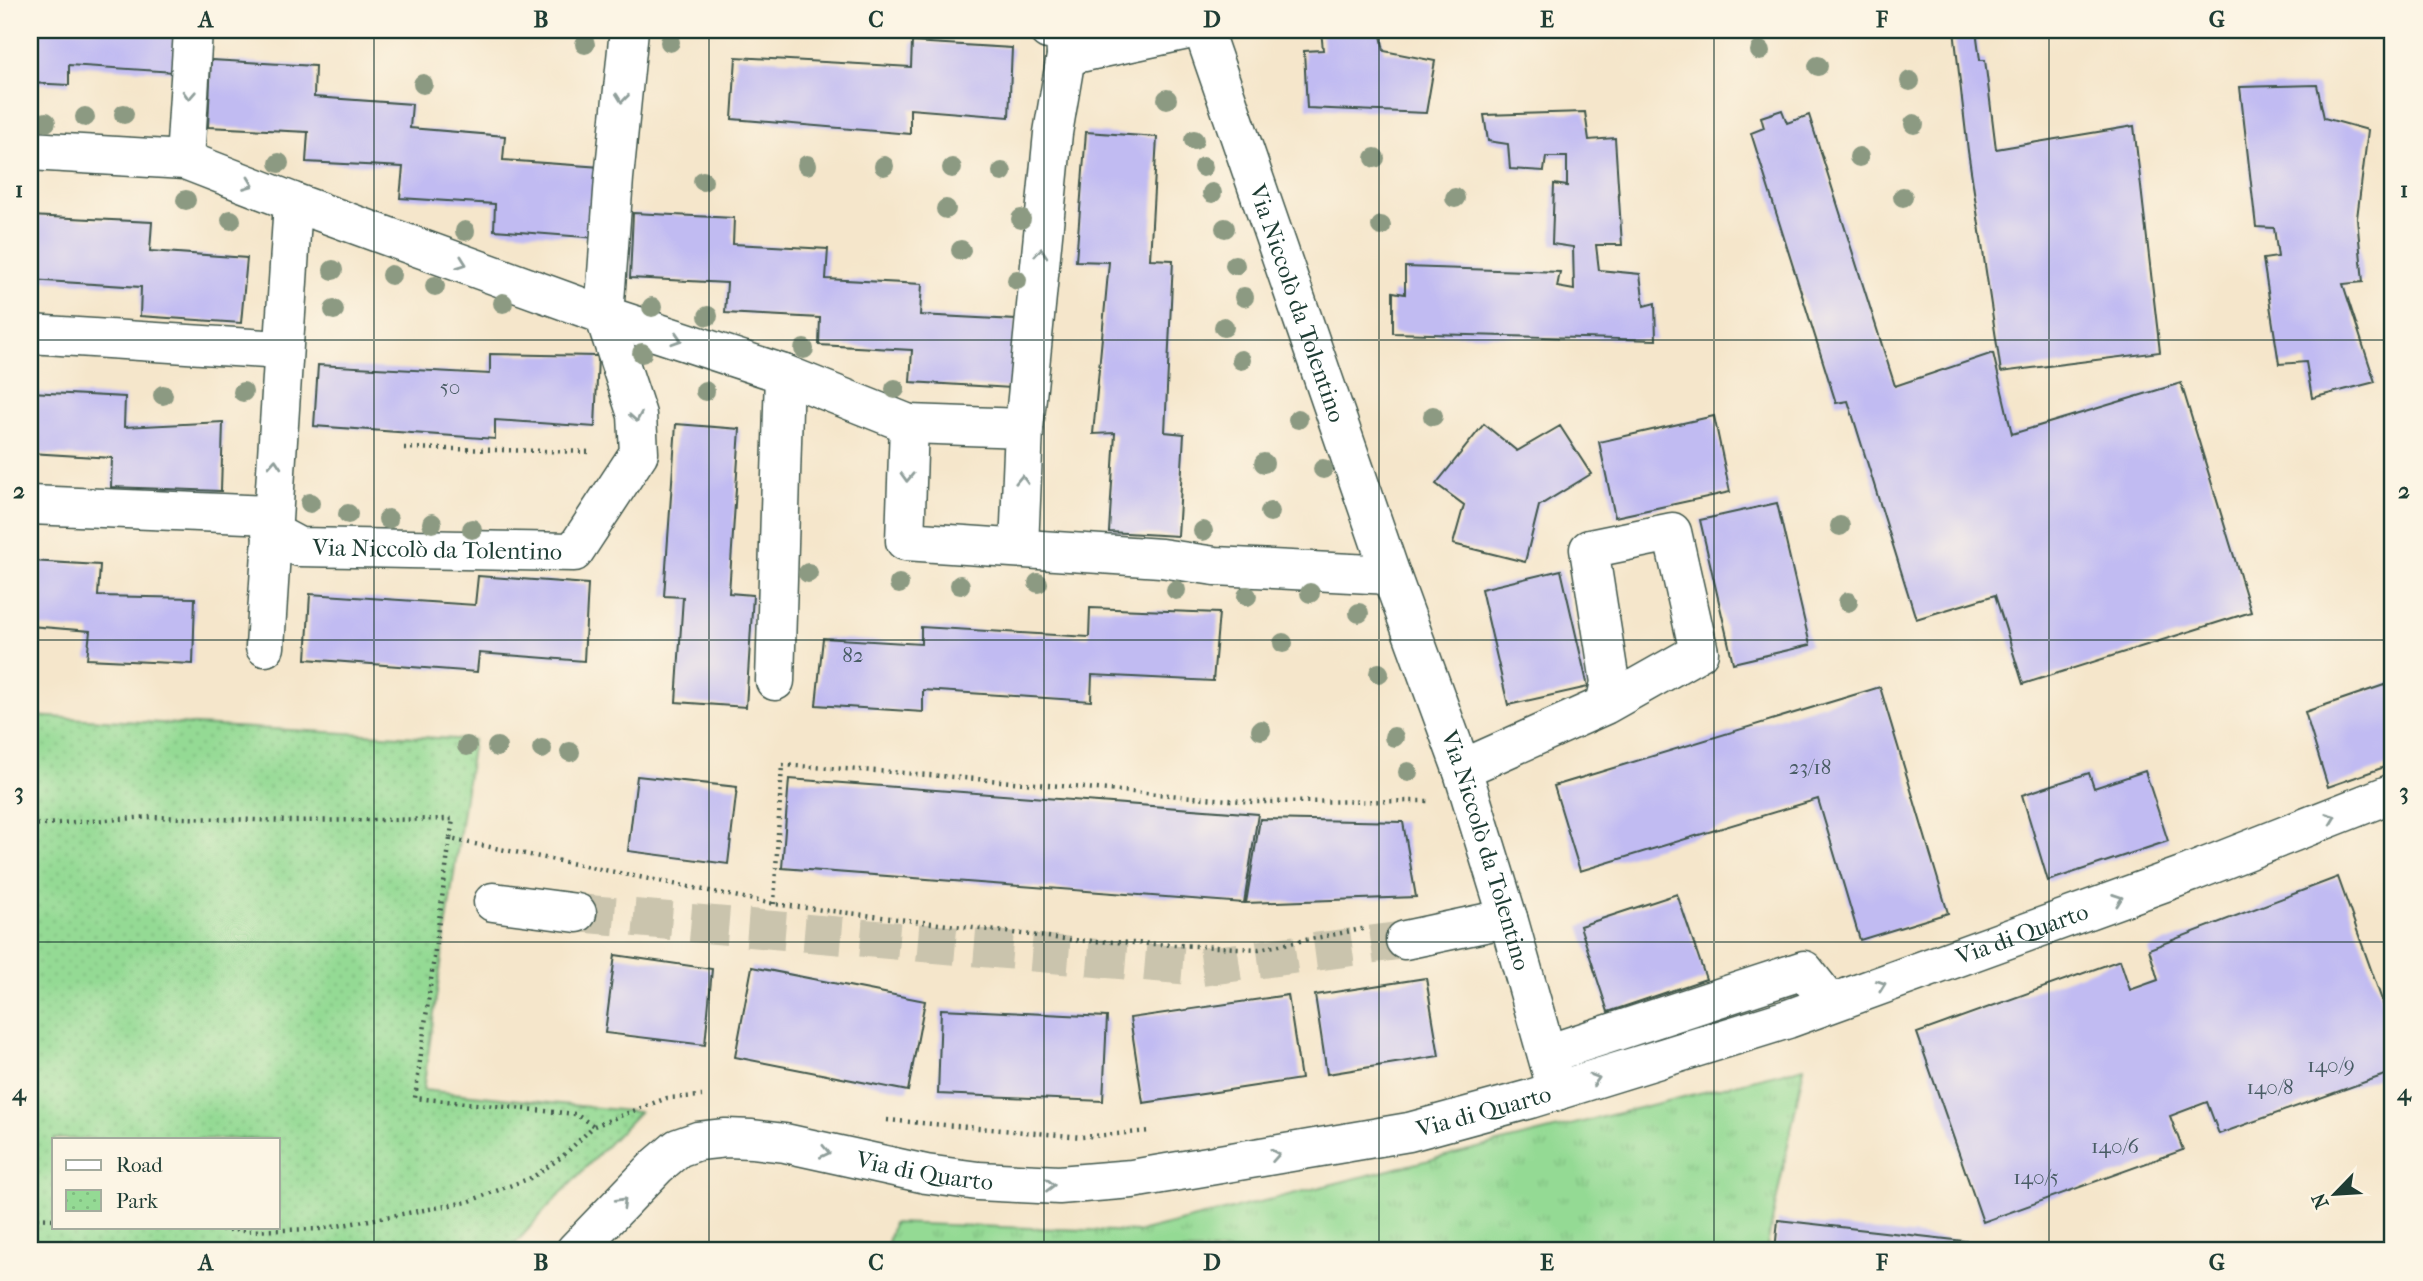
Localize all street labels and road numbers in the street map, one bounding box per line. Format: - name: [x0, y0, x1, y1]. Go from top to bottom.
- street label: Via Niccolò da Tolentino: [1243, 180, 1351, 426]
- street label: Via Niccolò da Tolentino: [311, 533, 562, 566]
- street label: Via Niccolò da Tolentino: [1435, 726, 1536, 974]
- street label: Via di Quarto: [1951, 897, 2092, 971]
- street label: Via di Quarto: [1412, 1079, 1555, 1144]
- street label: Via di Quarto: [853, 1145, 994, 1196]

